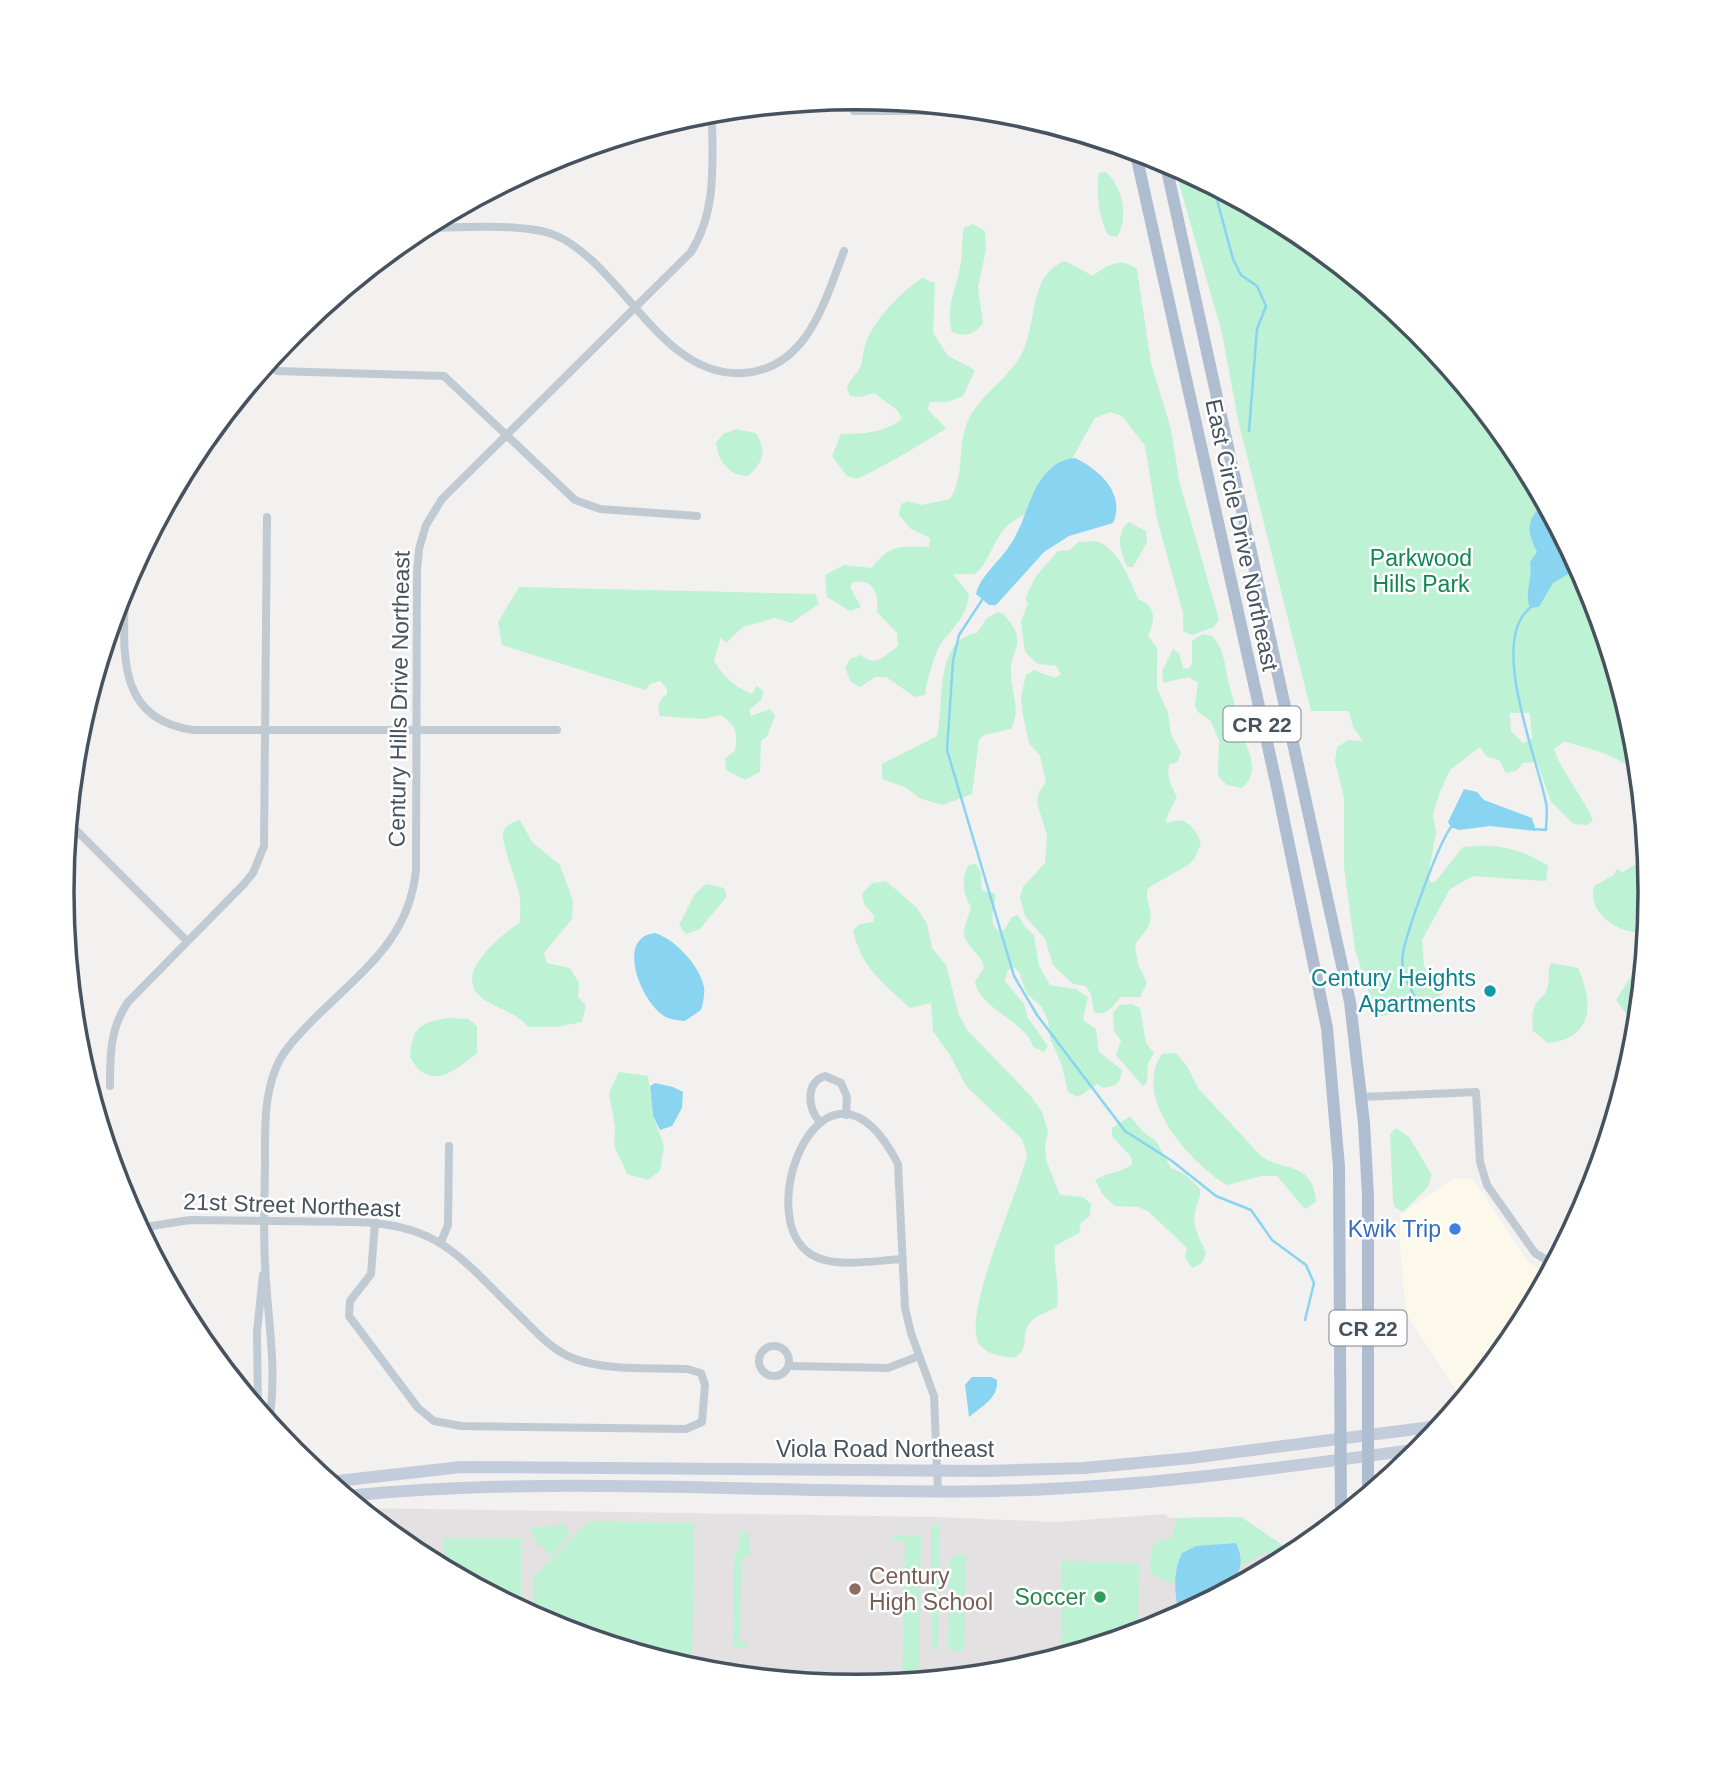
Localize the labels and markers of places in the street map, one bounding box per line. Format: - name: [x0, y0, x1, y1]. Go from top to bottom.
- place label: Century Heights Apartments: [1311, 965, 1476, 1017]
- marker: Century Heights Apartments: [1482, 983, 1498, 999]
- place label: Kwik Trip: [1348, 1216, 1441, 1242]
- marker: Kwik Trip: [1447, 1221, 1463, 1237]
- place label: Century High School: [869, 1563, 993, 1615]
- marker: Century High School: [847, 1581, 863, 1597]
- place label: Soccer: [1014, 1584, 1086, 1610]
- marker: Soccer: [1092, 1589, 1108, 1605]

